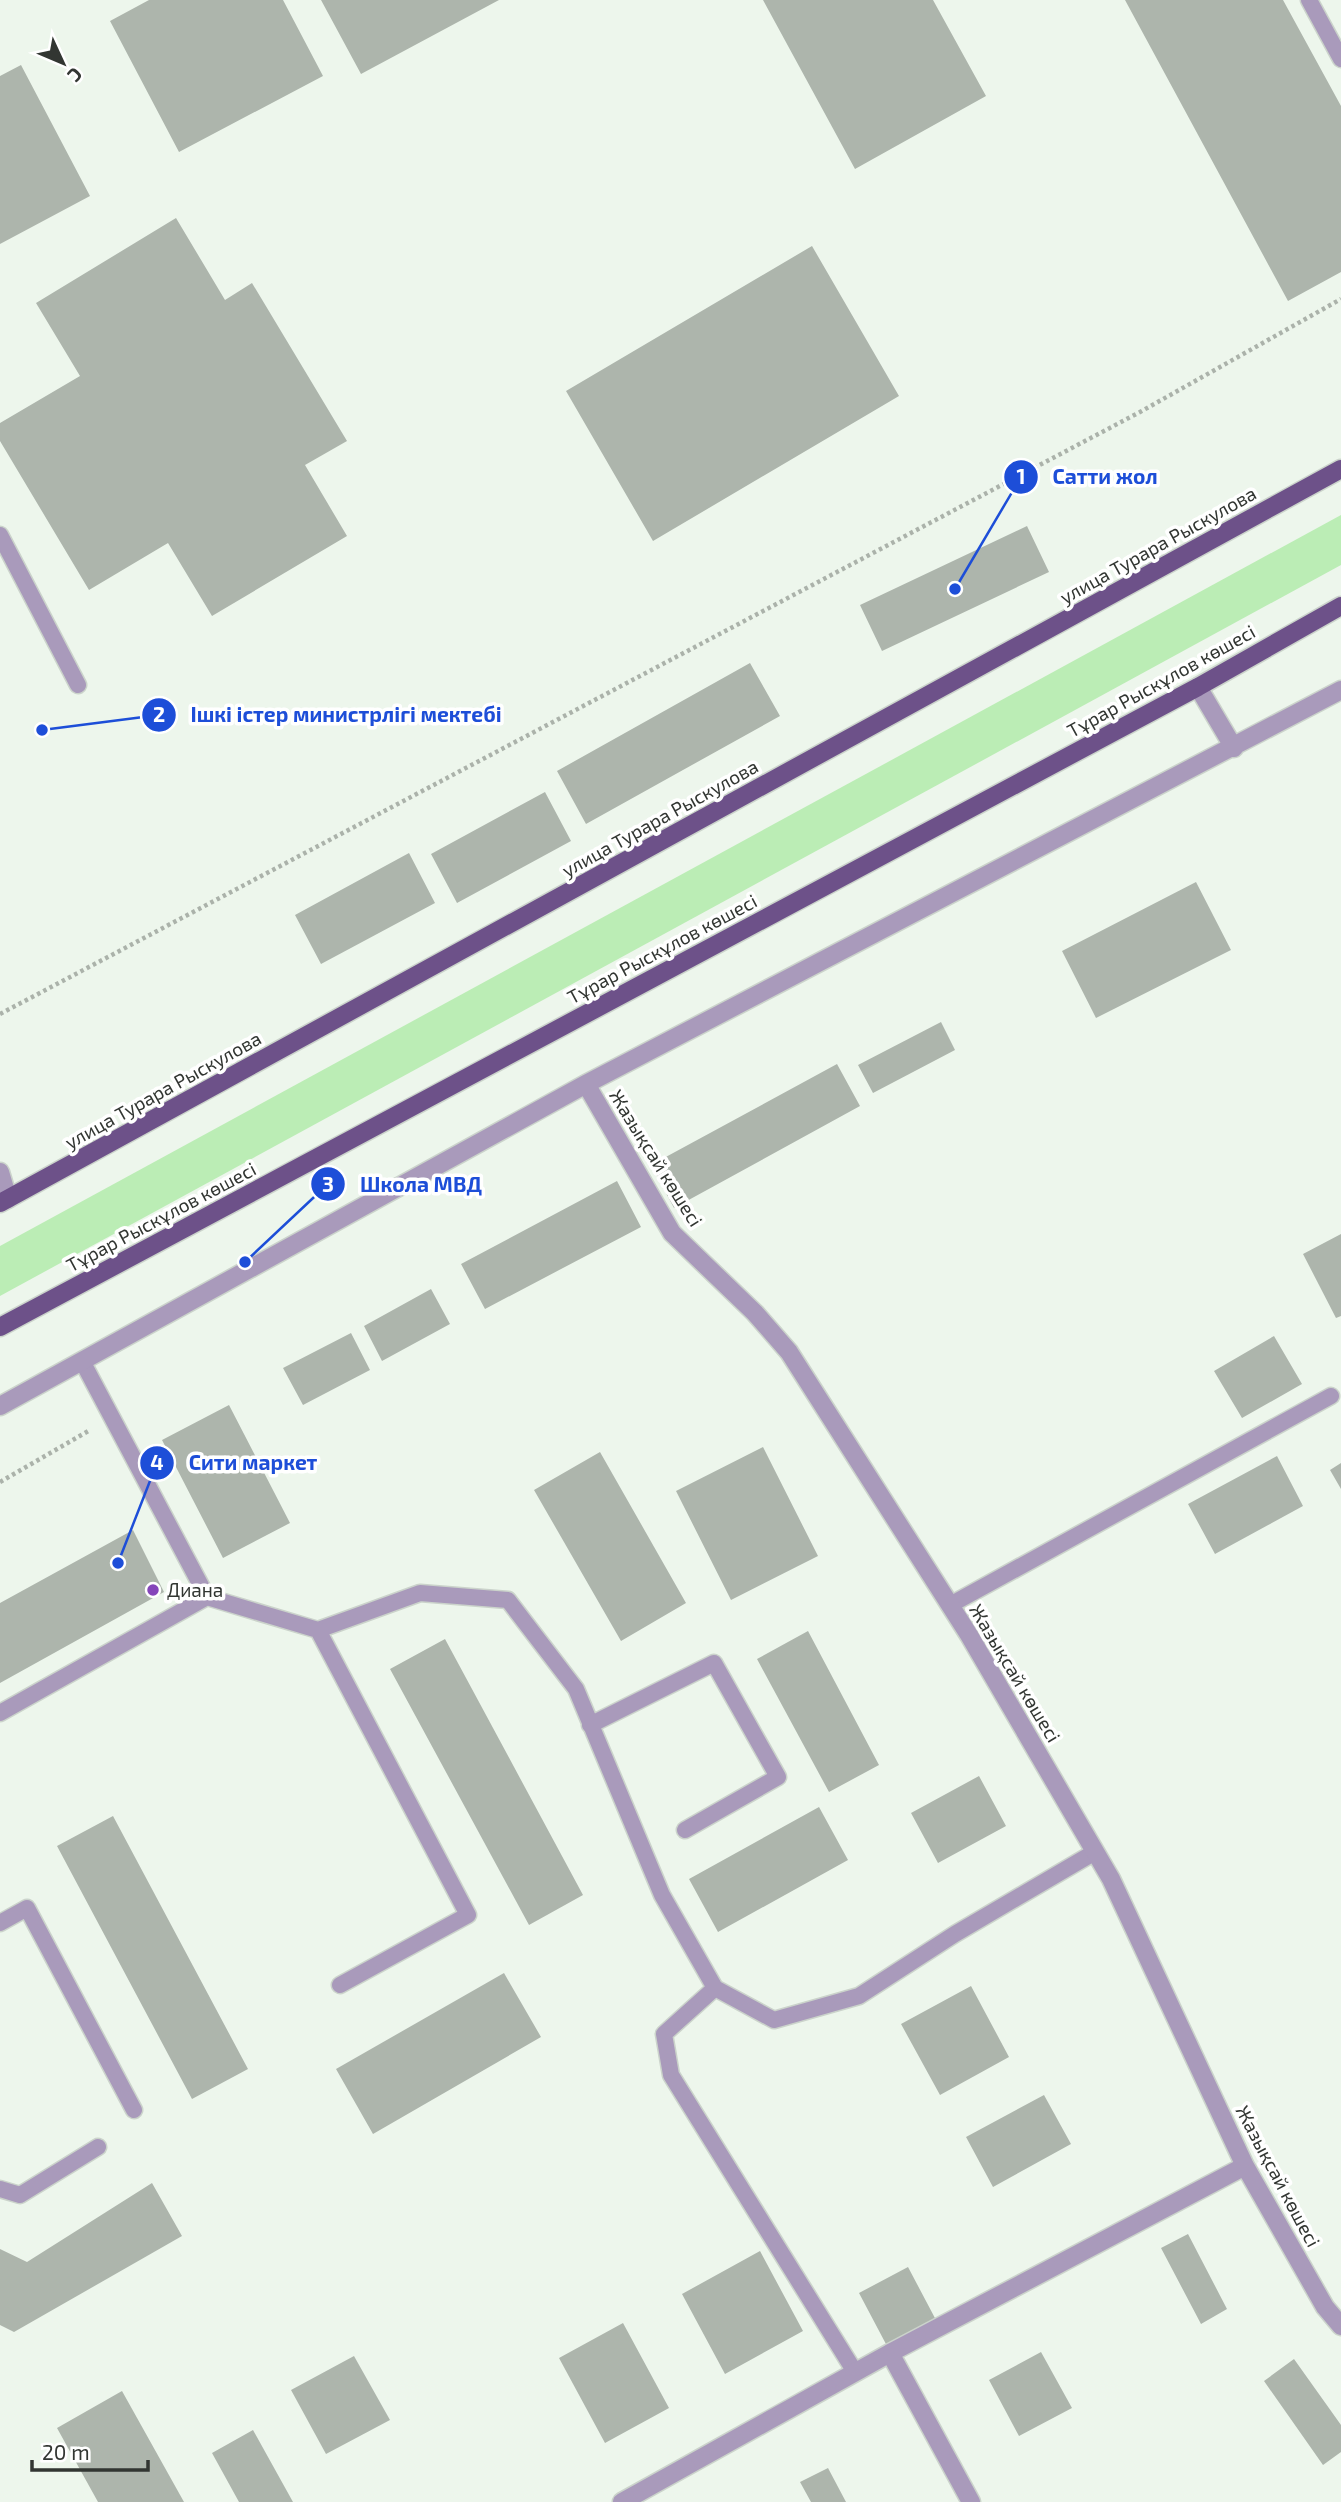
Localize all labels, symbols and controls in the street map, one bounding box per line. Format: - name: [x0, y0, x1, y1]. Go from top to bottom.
- north arrow: [28, 28, 98, 98]
- text: С: [63, 63, 88, 87]
- callout: Сатти жол: [1003, 456, 1171, 498]
- text: 1: [1016, 463, 1026, 488]
- text: Сатти жол: [1052, 463, 1158, 488]
- street label: улица Турара Рыскулова: [1056, 481, 1260, 609]
- street label: Тұрар Рыскұлов көшесі: [1063, 619, 1259, 742]
- callout: Ішкі істер министрлігі мектебі: [142, 694, 516, 736]
- text: 2: [153, 701, 165, 726]
- text: Ішкі істер министрлігі мектебі: [190, 701, 502, 726]
- street label: улица Турара Рыскулова: [558, 754, 762, 882]
- street label: Тұрар Рыскұлов көшесі: [563, 889, 760, 1008]
- street label: улица Турара Рыскулова: [61, 1026, 265, 1154]
- street label: Жазықсай көшесі: [605, 1085, 708, 1231]
- street label: Тұрар Рыскұлов көшесі: [62, 1157, 259, 1276]
- callout: Школа МВД: [311, 1163, 496, 1205]
- text: 3: [322, 1171, 334, 1196]
- text: Школа МВД: [360, 1171, 482, 1196]
- callout: Сити маркет: [140, 1442, 332, 1484]
- text: 4: [150, 1449, 164, 1474]
- text: Сити маркет: [189, 1449, 318, 1474]
- place label: Диана: [167, 1578, 223, 1601]
- marker: Диана: [145, 1582, 161, 1598]
- street label: Жазықсай көшесі: [965, 1599, 1066, 1746]
- street label: Жазықсай көшесі: [1231, 2101, 1326, 2251]
- scale bar: [32, 2428, 147, 2472]
- text: 20 m: [42, 2439, 90, 2464]

